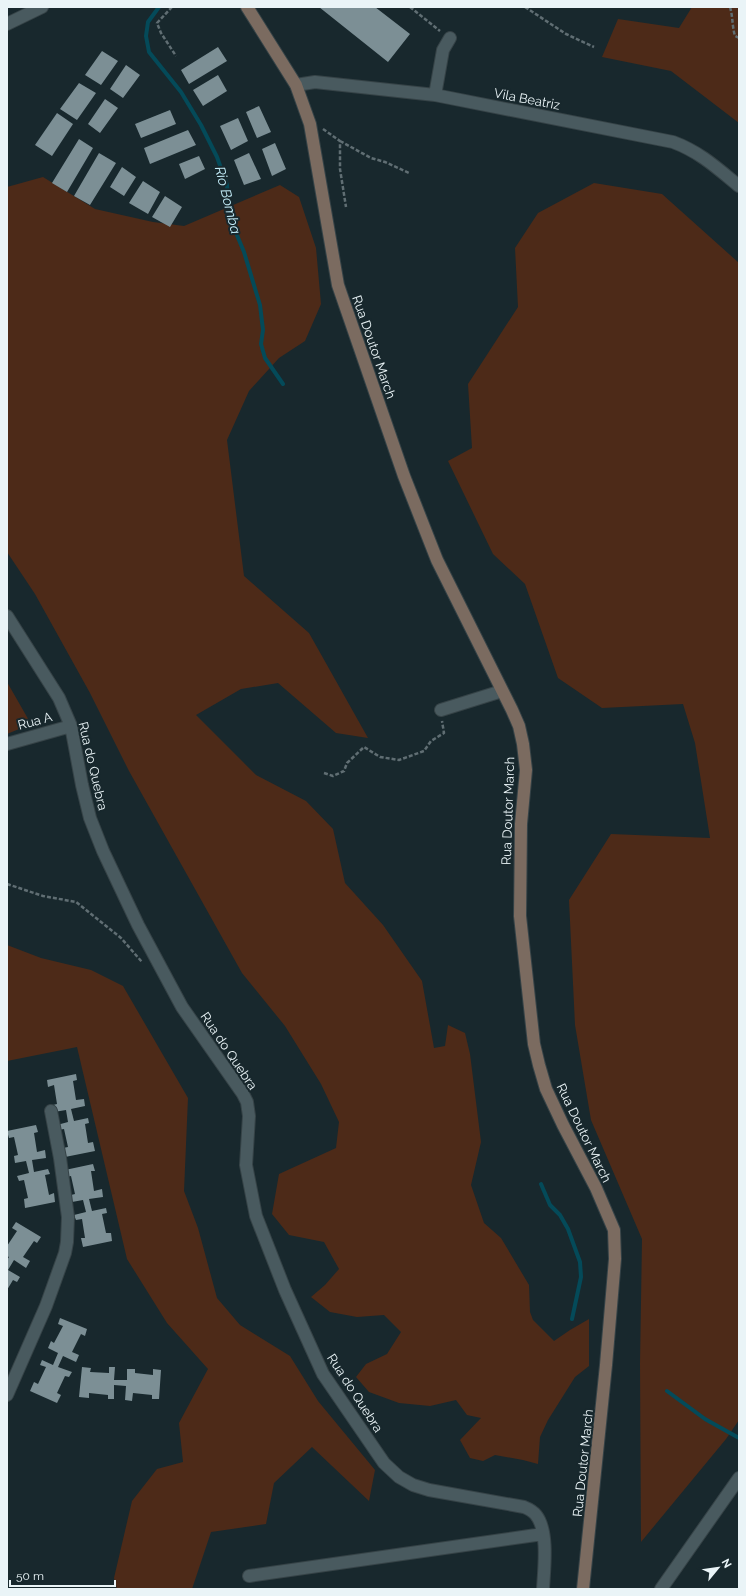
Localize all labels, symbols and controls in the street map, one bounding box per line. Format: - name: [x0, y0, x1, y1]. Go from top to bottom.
- street label: Vila Beatriz: [493, 85, 561, 113]
- water label: Rio Bomba: [212, 165, 244, 235]
- street label: Rua Doutor March: [349, 293, 399, 401]
- street label: Rua A: [16, 709, 54, 733]
- street label: Rua do Quebra: [76, 720, 110, 812]
- street label: Rua Doutor March: [499, 757, 517, 865]
- street label: Rua do Quebra: [198, 1009, 260, 1093]
- street label: Rua Doutor March: [554, 1081, 614, 1185]
- street label: Rua do Quebra: [324, 1351, 386, 1435]
- street label: Rua Doutor March: [570, 1408, 596, 1518]
- north arrow: [698, 1548, 738, 1588]
- text: N: [719, 1557, 734, 1570]
- scale bar: [10, 1562, 115, 1588]
- text: 50 m: [16, 1569, 44, 1583]

